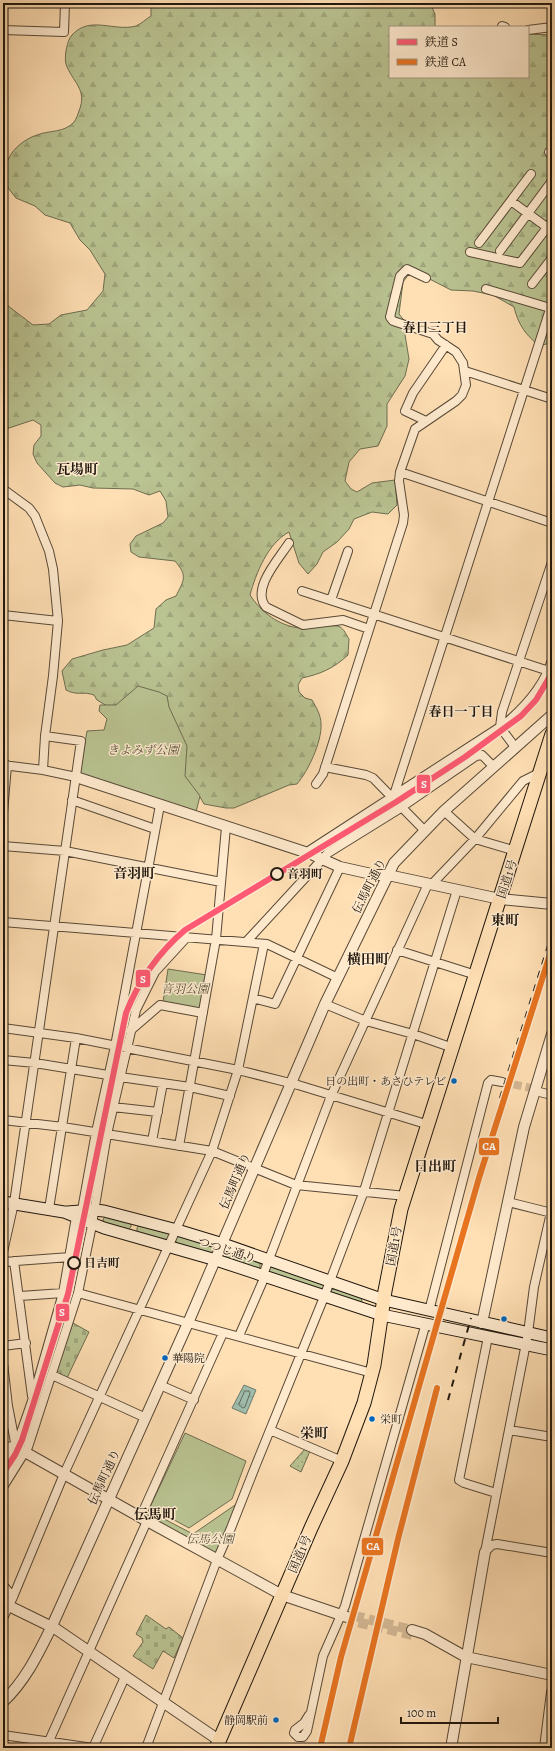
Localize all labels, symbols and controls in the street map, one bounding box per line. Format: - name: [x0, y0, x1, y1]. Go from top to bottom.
- legend: [389, 26, 529, 78]
- text: 鉄道 S: [424, 34, 458, 50]
- text: 鉄道 CA: [424, 54, 467, 70]
- district label: 春日三丁目: [402, 319, 468, 336]
- district label: 瓦場町: [56, 460, 99, 479]
- district label: 春日一丁目: [428, 703, 494, 720]
- park label: きよみず公園: [107, 742, 181, 758]
- line badge: S: [416, 774, 431, 794]
- text: S: [421, 777, 427, 792]
- street label: 伝馬町通り: [348, 856, 390, 916]
- street label: 国道1号: [493, 857, 521, 901]
- district label: 音羽町: [113, 864, 156, 883]
- place label: 音羽町: [287, 866, 323, 882]
- marker: 音羽町: [270, 867, 284, 881]
- district label: 東町: [491, 911, 520, 930]
- district label: 横田町: [347, 950, 390, 969]
- line badge: S: [135, 969, 151, 988]
- text: S: [140, 972, 146, 987]
- park label: 音羽公園: [161, 981, 211, 997]
- place label: 日の出町・あさひテレビ: [325, 1074, 446, 1089]
- marker: 日の出町・あさひテレビ: [449, 1076, 459, 1086]
- line badge: CA: [478, 1137, 500, 1156]
- text: CA: [482, 1139, 496, 1154]
- street label: 伝馬町通り: [216, 1150, 254, 1212]
- district label: 日出町: [414, 1157, 457, 1176]
- street label: 国道1号: [383, 1225, 405, 1267]
- street label: つつじ通り: [196, 1233, 258, 1267]
- place label: 日吉町: [84, 1255, 120, 1271]
- marker: 日吉町: [67, 1256, 81, 1270]
- line badge: S: [55, 1303, 70, 1322]
- text: S: [59, 1305, 65, 1320]
- unlabelled marker: [499, 1314, 509, 1324]
- place label: 華陽院: [172, 1351, 205, 1366]
- marker: 華陽院: [160, 1353, 170, 1363]
- place label: 栄町: [380, 1412, 402, 1427]
- marker: 栄町: [367, 1414, 377, 1424]
- district label: 栄町: [300, 1424, 329, 1443]
- street label: 伝馬町通り: [84, 1446, 124, 1508]
- district label: 伝馬町: [134, 1505, 177, 1524]
- park label: 伝馬公園: [186, 1531, 236, 1547]
- street label: 国道1号: [285, 1532, 315, 1576]
- line badge: CA: [361, 1537, 384, 1556]
- text: CA: [366, 1539, 380, 1554]
- scale bar: [401, 1699, 498, 1725]
- text: 100 m: [407, 1705, 436, 1721]
- place label: 静岡駅前: [224, 1713, 268, 1728]
- marker: 静岡駅前: [271, 1715, 281, 1725]

